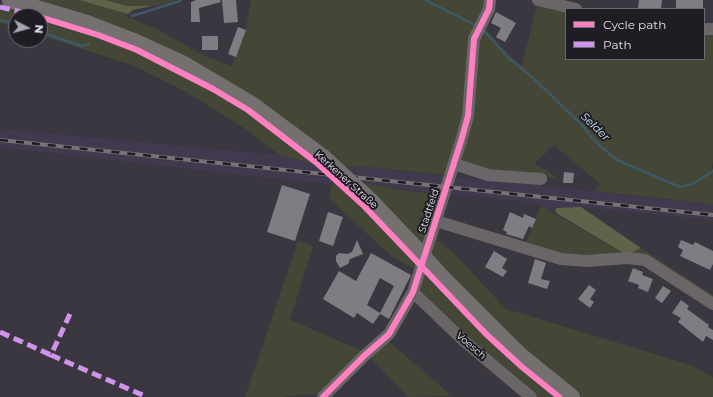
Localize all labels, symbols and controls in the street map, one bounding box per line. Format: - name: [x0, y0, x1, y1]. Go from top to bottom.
- north arrow: [8, 8, 48, 48]
- legend: [565, 8, 705, 60]
- text: Cycle path: [603, 17, 666, 32]
- text: N: [32, 24, 46, 34]
- text: Path: [603, 37, 632, 52]
- water label: Selder: [578, 110, 612, 144]
- street label: Kerkener Straße: [312, 149, 380, 211]
- street label: Stadtfeld: [416, 188, 442, 234]
- street label: Voesch: [454, 330, 488, 362]

